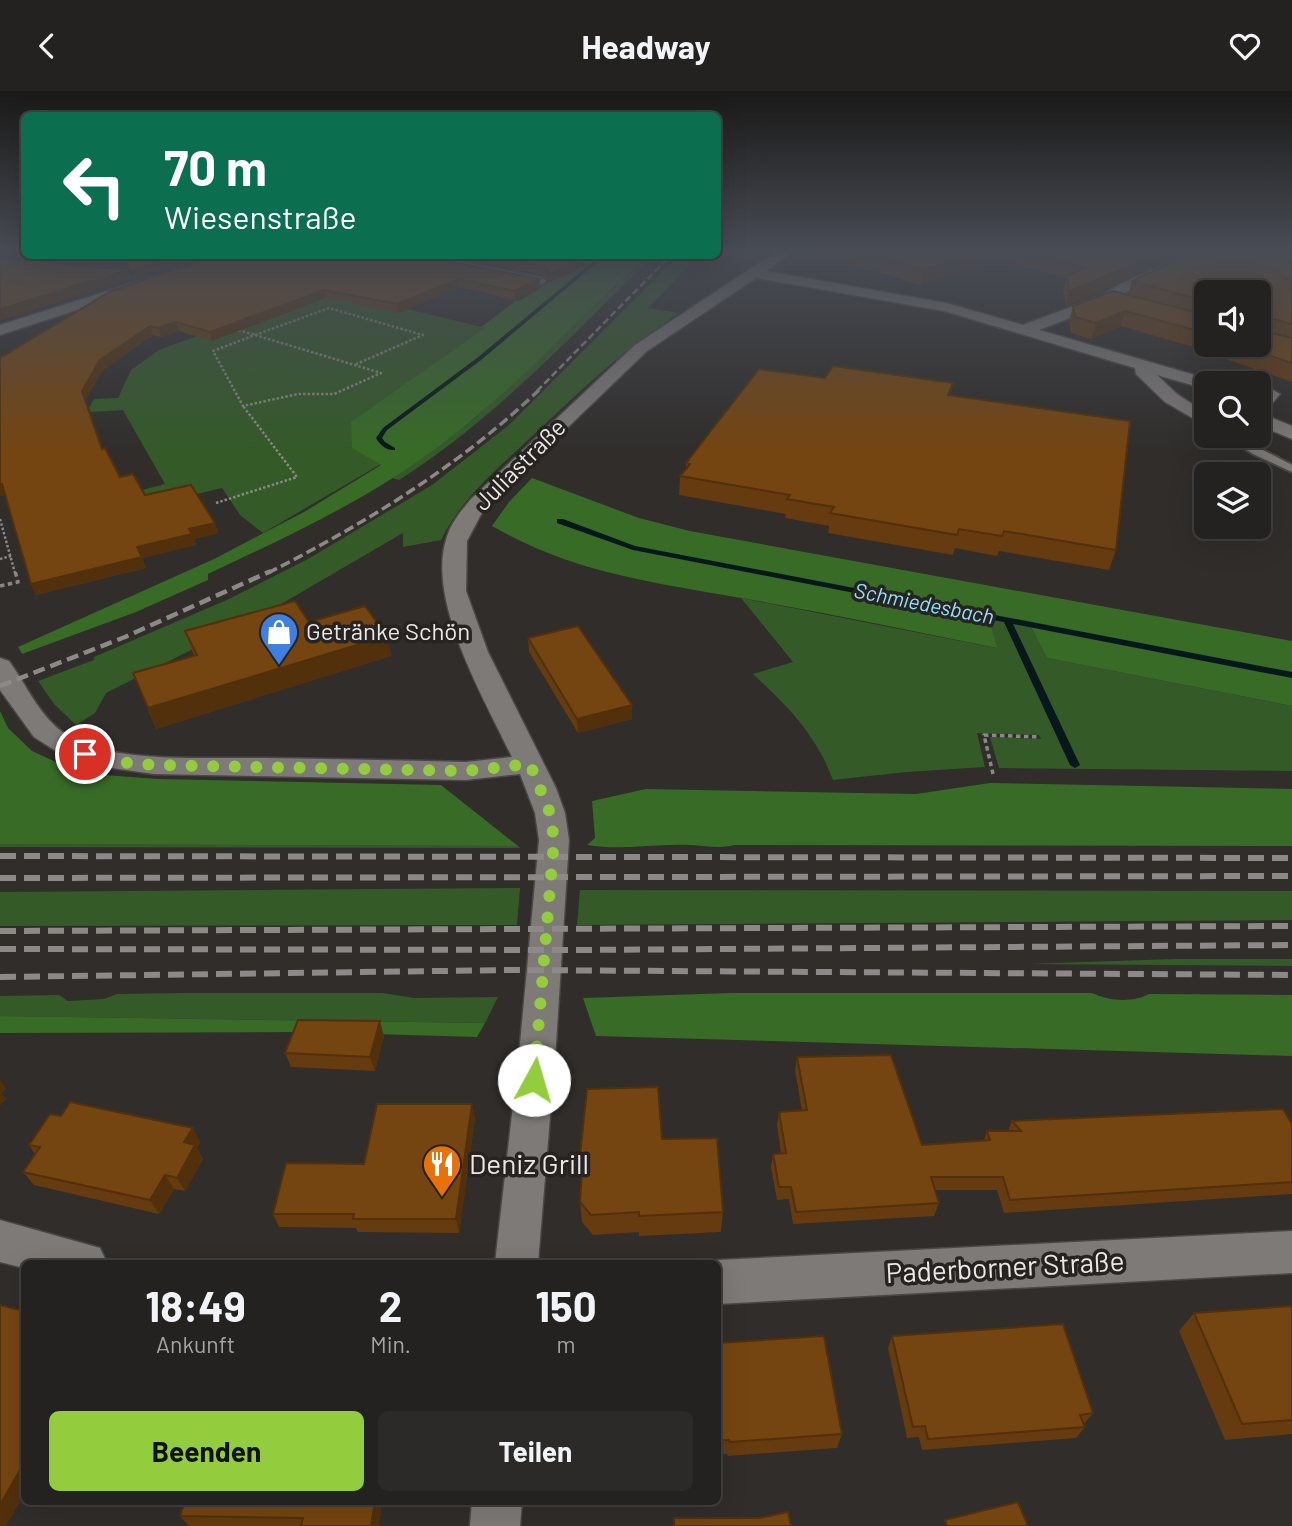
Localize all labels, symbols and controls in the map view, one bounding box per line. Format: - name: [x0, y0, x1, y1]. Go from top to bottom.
- icon: back: [28, 27, 66, 65]
- text: Headway: [581, 27, 711, 65]
- icon: heart: [1226, 27, 1264, 65]
- text: 70 m: [164, 137, 267, 196]
- icon: left: [49, 140, 140, 231]
- text: Wiesenstraße: [164, 197, 357, 235]
- map controls: [1194, 280, 1271, 539]
- button: sound: [1194, 280, 1271, 357]
- button: search: [1194, 371, 1271, 448]
- street label: Juliastraße: [467, 412, 571, 516]
- button: layers: [1194, 462, 1271, 539]
- water label: Schmiedesbach: [852, 577, 996, 628]
- shop icon: Getränke Schön: [258, 611, 300, 666]
- place label: Getränke Schön: [306, 616, 470, 645]
- pin: [55, 724, 115, 784]
- icon: arrive: [66, 735, 104, 773]
- position arrow: [497, 1043, 571, 1117]
- restaurant icon: Deniz Grill: [421, 1143, 463, 1198]
- place label: Deniz Grill: [469, 1146, 589, 1180]
- street label: Paderborner Straße: [885, 1243, 1125, 1289]
- text: 18:49: [145, 1280, 246, 1330]
- text: 2: [379, 1280, 402, 1330]
- text: 150: [535, 1280, 597, 1330]
- text: Ankunft: [156, 1330, 235, 1358]
- text: Min.: [370, 1330, 411, 1358]
- text: m: [556, 1330, 575, 1358]
- button: Beenden: [49, 1411, 364, 1491]
- button: Teilen: [378, 1411, 693, 1491]

